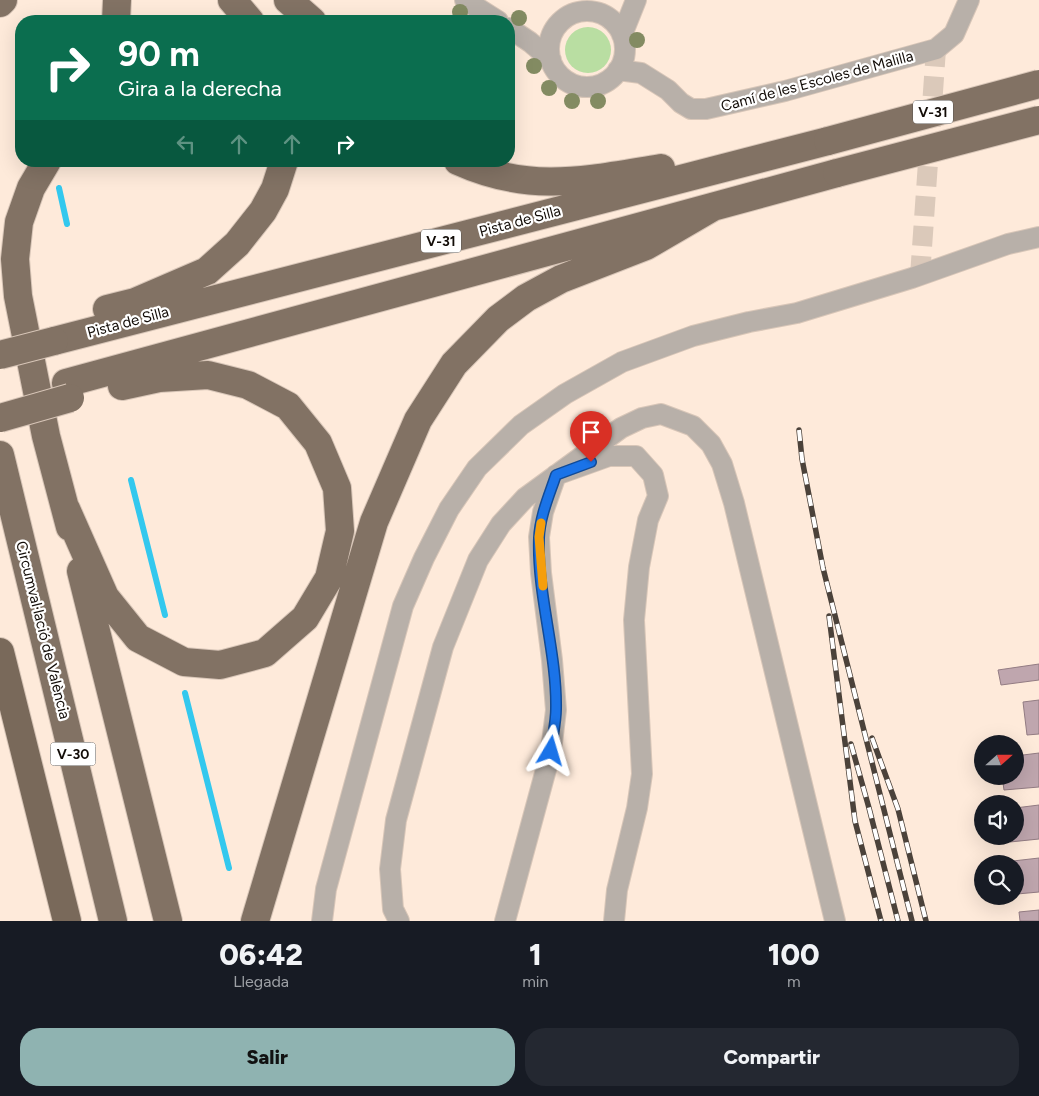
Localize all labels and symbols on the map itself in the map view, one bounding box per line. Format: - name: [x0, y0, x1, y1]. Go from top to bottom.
- street label: Camí de les Escoles de Malilla: [719, 47, 915, 115]
- road number: V-31: [913, 100, 953, 124]
- street label: Pista de Silla: [477, 201, 563, 241]
- road number: V-31: [421, 230, 461, 252]
- street label: Pista de Silla: [85, 302, 171, 342]
- pin: [570, 411, 612, 462]
- street label: Circumval·lació de València: [12, 539, 74, 721]
- position arrow: [524, 724, 576, 776]
- north arrow: [974, 735, 1024, 785]
- road number: V-30: [50, 742, 96, 766]

